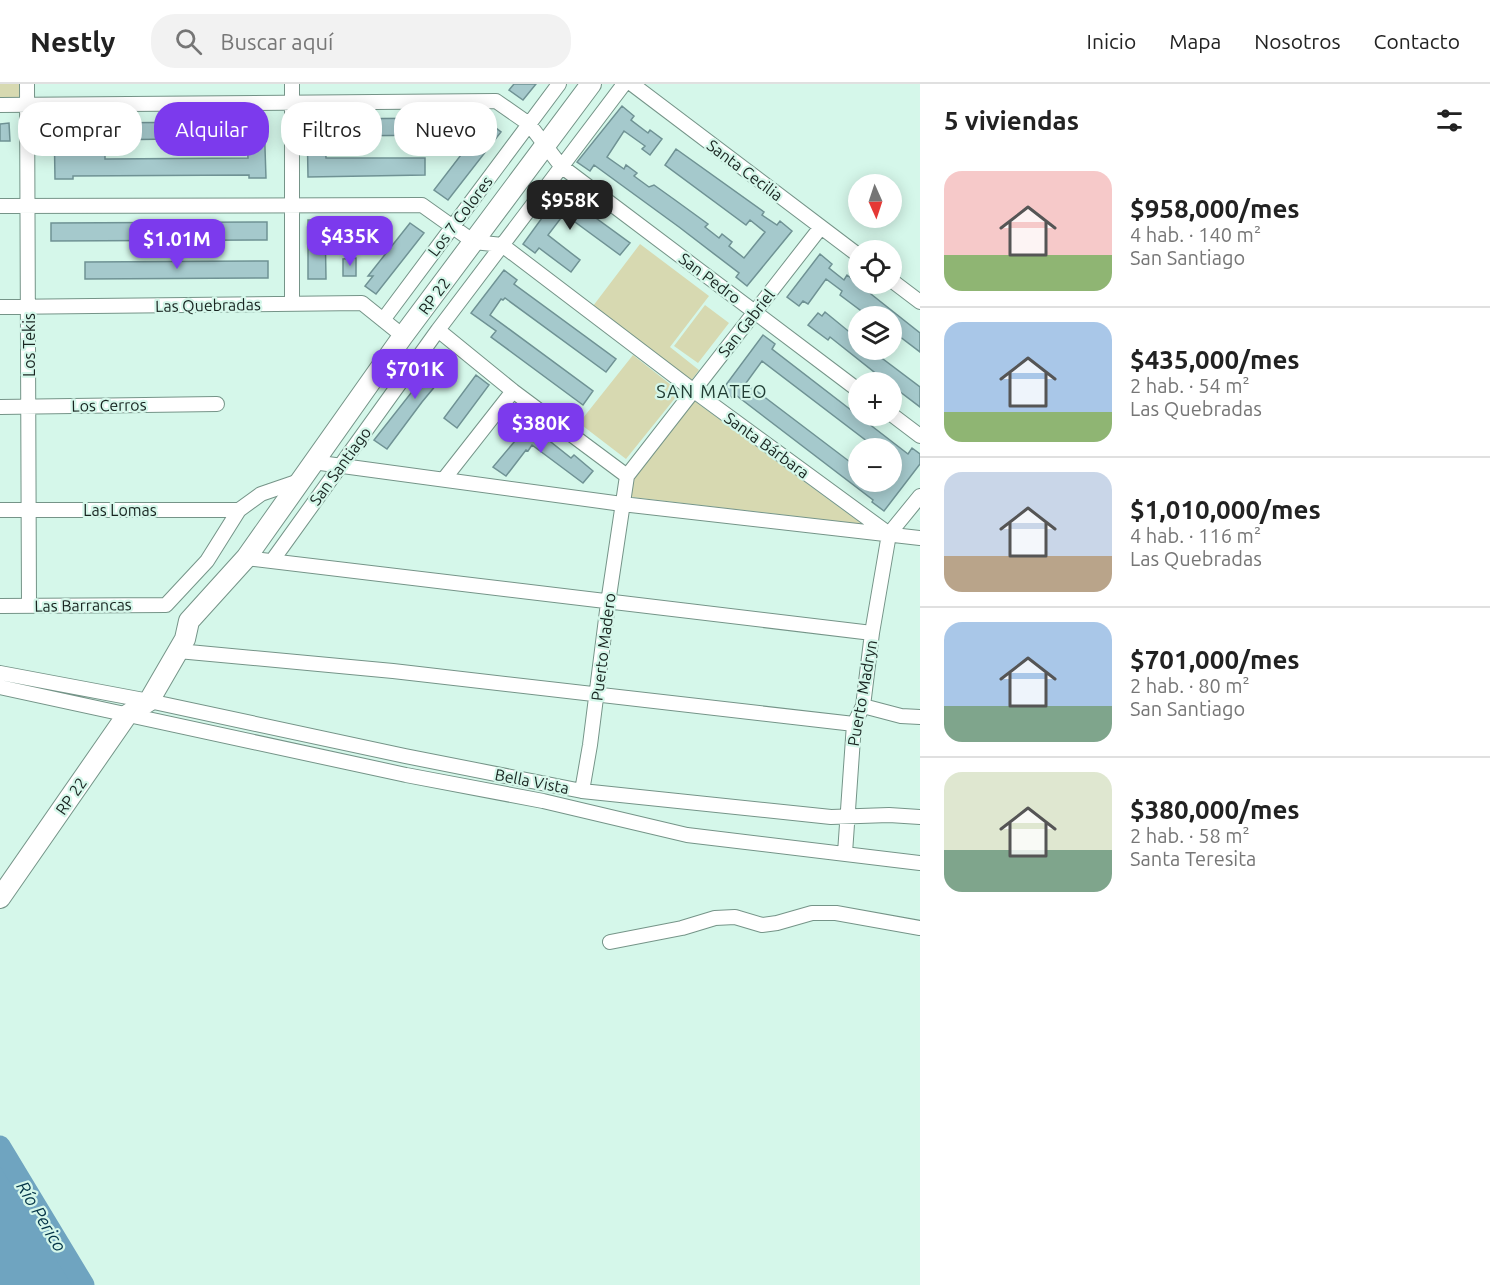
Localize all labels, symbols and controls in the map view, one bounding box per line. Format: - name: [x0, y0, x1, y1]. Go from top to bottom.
- search box: [151, 14, 571, 68]
- icon: search: [172, 25, 205, 58]
- text: Nestly: [30, 26, 115, 57]
- text: Buscar aquí: [220, 29, 333, 54]
- text: Inicio: [1087, 29, 1136, 53]
- text: Mapa: [1169, 29, 1221, 53]
- text: Nosotros: [1254, 29, 1341, 53]
- text: Contacto: [1374, 29, 1460, 53]
- chip: Comprar: [18, 102, 142, 156]
- chip: Alquilar: [154, 102, 269, 156]
- chip: Filtros: [281, 102, 382, 156]
- chip: Nuevo: [394, 102, 497, 156]
- icon: filters: [1433, 104, 1466, 137]
- text: 5 viviendas: [944, 106, 1079, 135]
- street label: Santa Cecilia: [704, 136, 786, 204]
- street label: Los 7 Colores: [424, 172, 496, 259]
- north arrow: [848, 174, 902, 228]
- map controls: [848, 174, 902, 492]
- pin: $958K: [528, 180, 612, 231]
- text: $958K: [541, 188, 599, 211]
- text: $958,000/mes: [1130, 194, 1300, 223]
- icon: home: [992, 195, 1064, 267]
- pin: $435K: [308, 216, 392, 267]
- pin: $1.01M: [128, 219, 226, 270]
- text: 4 hab. · 140 m²: [1130, 223, 1261, 246]
- text: $435K: [321, 224, 379, 247]
- text: $1.01M: [143, 227, 211, 250]
- button: locate: [848, 240, 902, 294]
- text: San Santiago: [1130, 246, 1245, 269]
- street label: San Pedro: [676, 249, 744, 307]
- street label: RP 22: [414, 274, 454, 318]
- street label: San Gabriel: [714, 286, 778, 360]
- street label: Las Quebradas: [155, 295, 261, 315]
- button: layers: [848, 306, 902, 360]
- street label: Los Tekis: [20, 313, 38, 377]
- text: $435,000/mes: [1130, 345, 1300, 374]
- icon: home: [992, 346, 1064, 418]
- pin: $701K: [373, 349, 457, 400]
- text: $701K: [386, 357, 444, 380]
- button: +: [848, 372, 902, 426]
- text: 2 hab. · 54 m²: [1130, 374, 1250, 397]
- district label: SAN MATEO: [656, 381, 768, 401]
- street label: Los Cerros: [71, 395, 147, 415]
- text: Las Quebradas: [1130, 397, 1262, 420]
- pin: $380K: [499, 403, 583, 454]
- street label: Santa Bárbara: [721, 408, 813, 482]
- text: $380K: [512, 411, 570, 434]
- street label: San Santiago: [306, 423, 374, 509]
- button: −: [848, 438, 902, 492]
- text: $1,010,000/mes: [1130, 495, 1321, 524]
- icon: home: [992, 496, 1064, 568]
- street label: Las Lomas: [83, 501, 157, 519]
- text: 4 hab. · 116 m²: [1130, 524, 1261, 547]
- text: Las Quebradas: [1130, 547, 1262, 570]
- street label: Puerto Madero: [587, 592, 619, 702]
- street label: Las Barrancas: [34, 595, 132, 615]
- street label: Puerto Madryn: [844, 638, 880, 748]
- text: $701,000/mes: [1130, 645, 1300, 674]
- icon: home: [992, 646, 1064, 718]
- text: 2 hab. · 80 m²: [1130, 674, 1250, 697]
- text: San Santiago: [1130, 697, 1245, 720]
- street label: Bella Vista: [493, 765, 571, 797]
- street label: RP 22: [52, 774, 90, 818]
- text: $380,000/mes: [1130, 795, 1300, 824]
- icon: home: [992, 796, 1064, 868]
- text: 2 hab. · 58 m²: [1130, 824, 1250, 847]
- text: Santa Teresita: [1130, 847, 1256, 870]
- water label: Río Perico: [13, 1177, 71, 1255]

